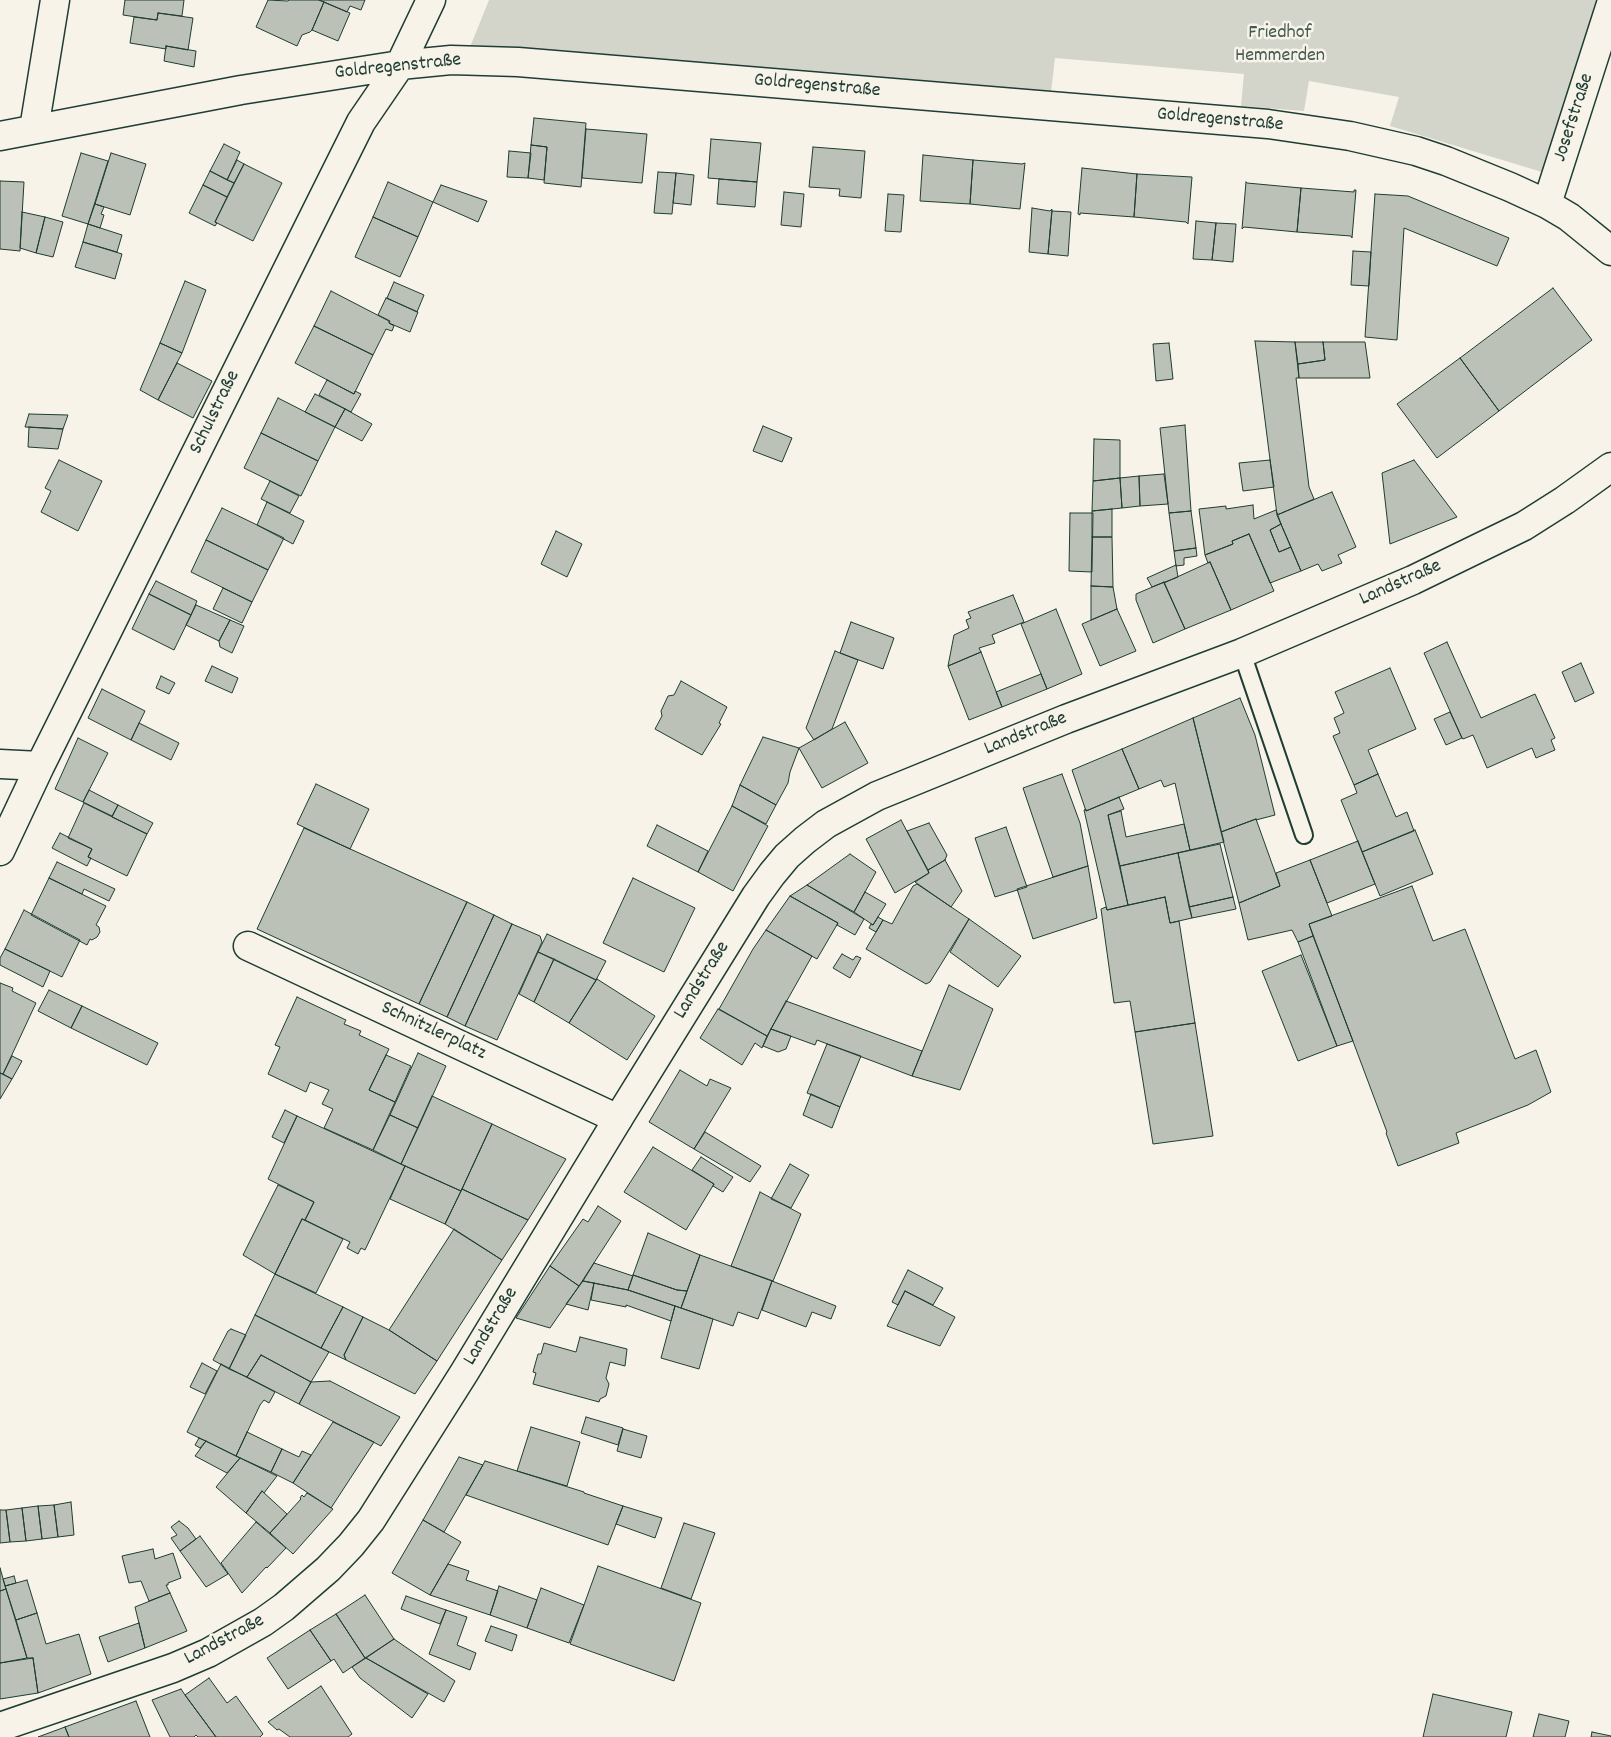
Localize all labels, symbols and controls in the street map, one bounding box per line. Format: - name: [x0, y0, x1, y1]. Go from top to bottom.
- park label: Friedhof Hemmerden: [1235, 22, 1325, 69]
- street label: Goldregenstraße: [334, 49, 462, 87]
- street label: Goldregenstraße: [753, 70, 881, 104]
- street label: Josefstraße: [1549, 71, 1601, 165]
- street label: Goldregenstraße: [1156, 104, 1284, 138]
- street label: Schulstraße: [185, 367, 247, 459]
- street label: Landstraße: [1356, 555, 1446, 613]
- street label: Landstraße: [981, 708, 1071, 762]
- street label: Landstraße: [670, 938, 736, 1024]
- street label: Schnitzlerplatz: [377, 997, 489, 1067]
- street label: Landstraße: [459, 1283, 525, 1371]
- street label: Landstraße: [181, 1610, 269, 1672]

